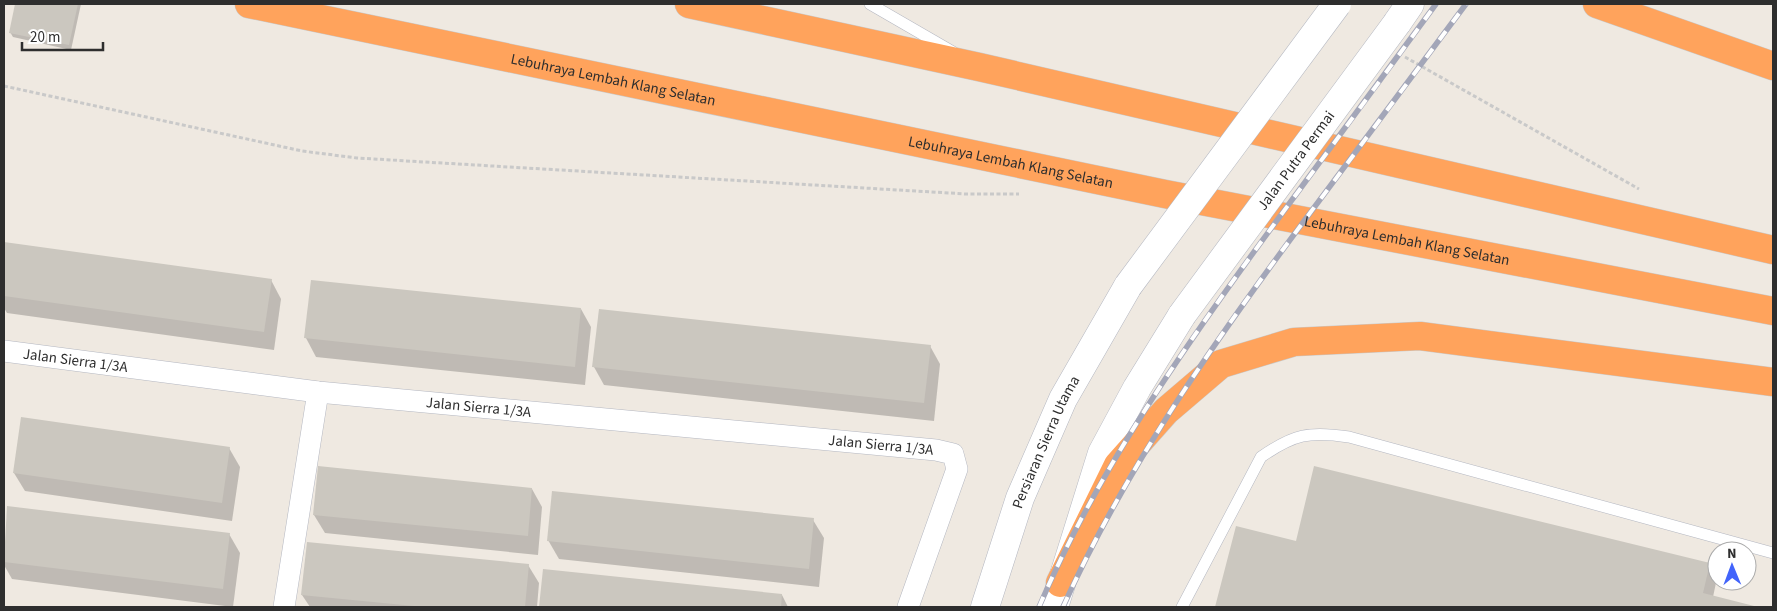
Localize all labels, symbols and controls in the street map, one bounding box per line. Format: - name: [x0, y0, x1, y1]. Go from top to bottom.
- scale bar: [22, 20, 104, 52]
- text: 20 m: [30, 27, 60, 48]
- street label: Lebuhraya Lembah Klang Selatan: [509, 49, 718, 112]
- street label: Jalan Putra Permai: [1252, 107, 1340, 215]
- street label: Lebuhraya Lembah Klang Selatan: [906, 131, 1115, 194]
- street label: Lebuhraya Lembah Klang Selatan: [1302, 211, 1512, 271]
- street label: Jalan Sierra 1/3A: [22, 344, 130, 378]
- street label: Persiaran Sierra Utama: [1007, 372, 1085, 511]
- street label: Jalan Sierra 1/3A: [425, 392, 533, 423]
- street label: Jalan Sierra 1/3A: [827, 430, 935, 461]
- north arrow: [1707, 541, 1757, 591]
- text: N: [1727, 544, 1737, 564]

